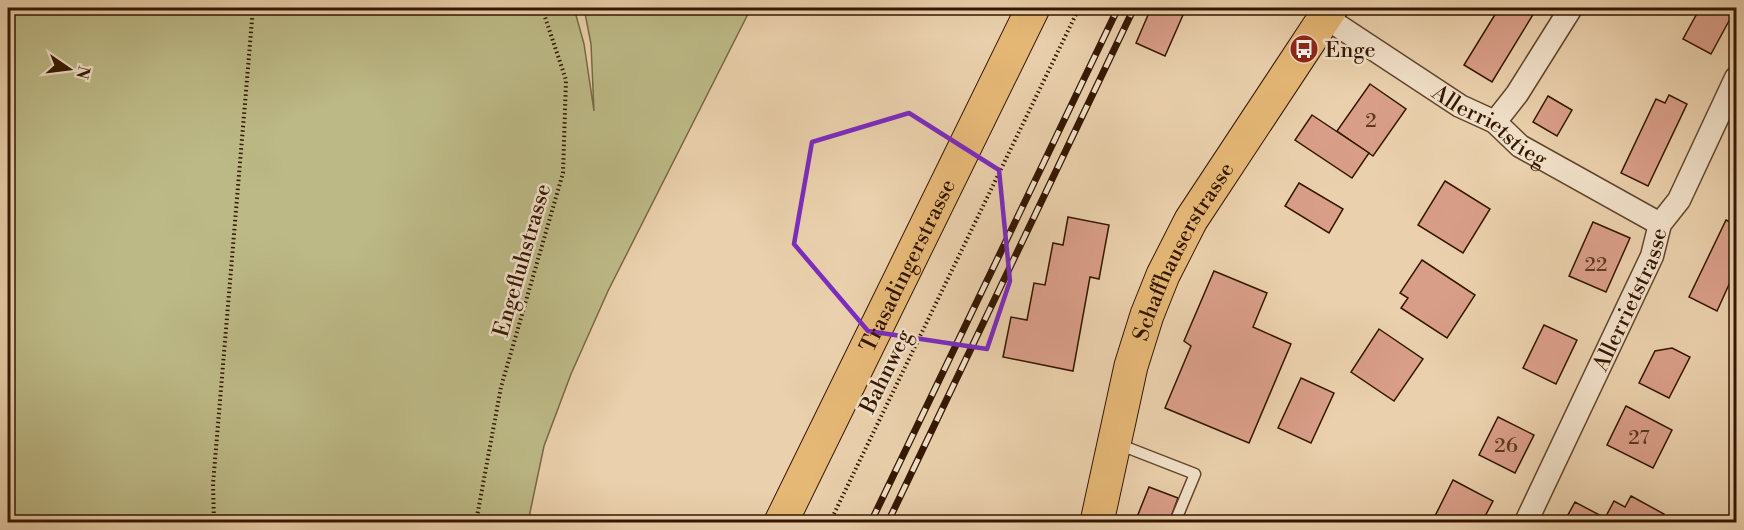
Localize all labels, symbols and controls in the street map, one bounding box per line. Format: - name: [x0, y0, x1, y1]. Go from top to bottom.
- bus stop icon: Enge: [1288, 33, 1320, 65]
- place label: Enge: [1325, 37, 1376, 64]
- north arrow: [39, 39, 99, 99]
- text: N: [71, 64, 94, 81]
- street label: Allerrietstieg: [1426, 79, 1552, 174]
- house number: 2: [1365, 109, 1377, 134]
- street label: Schaffhauserstrasse: [1128, 158, 1240, 344]
- street label: Trasadingerstrasse: [854, 175, 962, 357]
- street label: Engefluhstrasse: [488, 181, 557, 340]
- street label: Allerrietstrasse: [1587, 225, 1673, 377]
- house number: 22: [1585, 253, 1607, 278]
- street label: Bahnweg: [854, 325, 919, 419]
- house number: 27: [1628, 426, 1650, 451]
- house number: 26: [1494, 434, 1518, 459]

